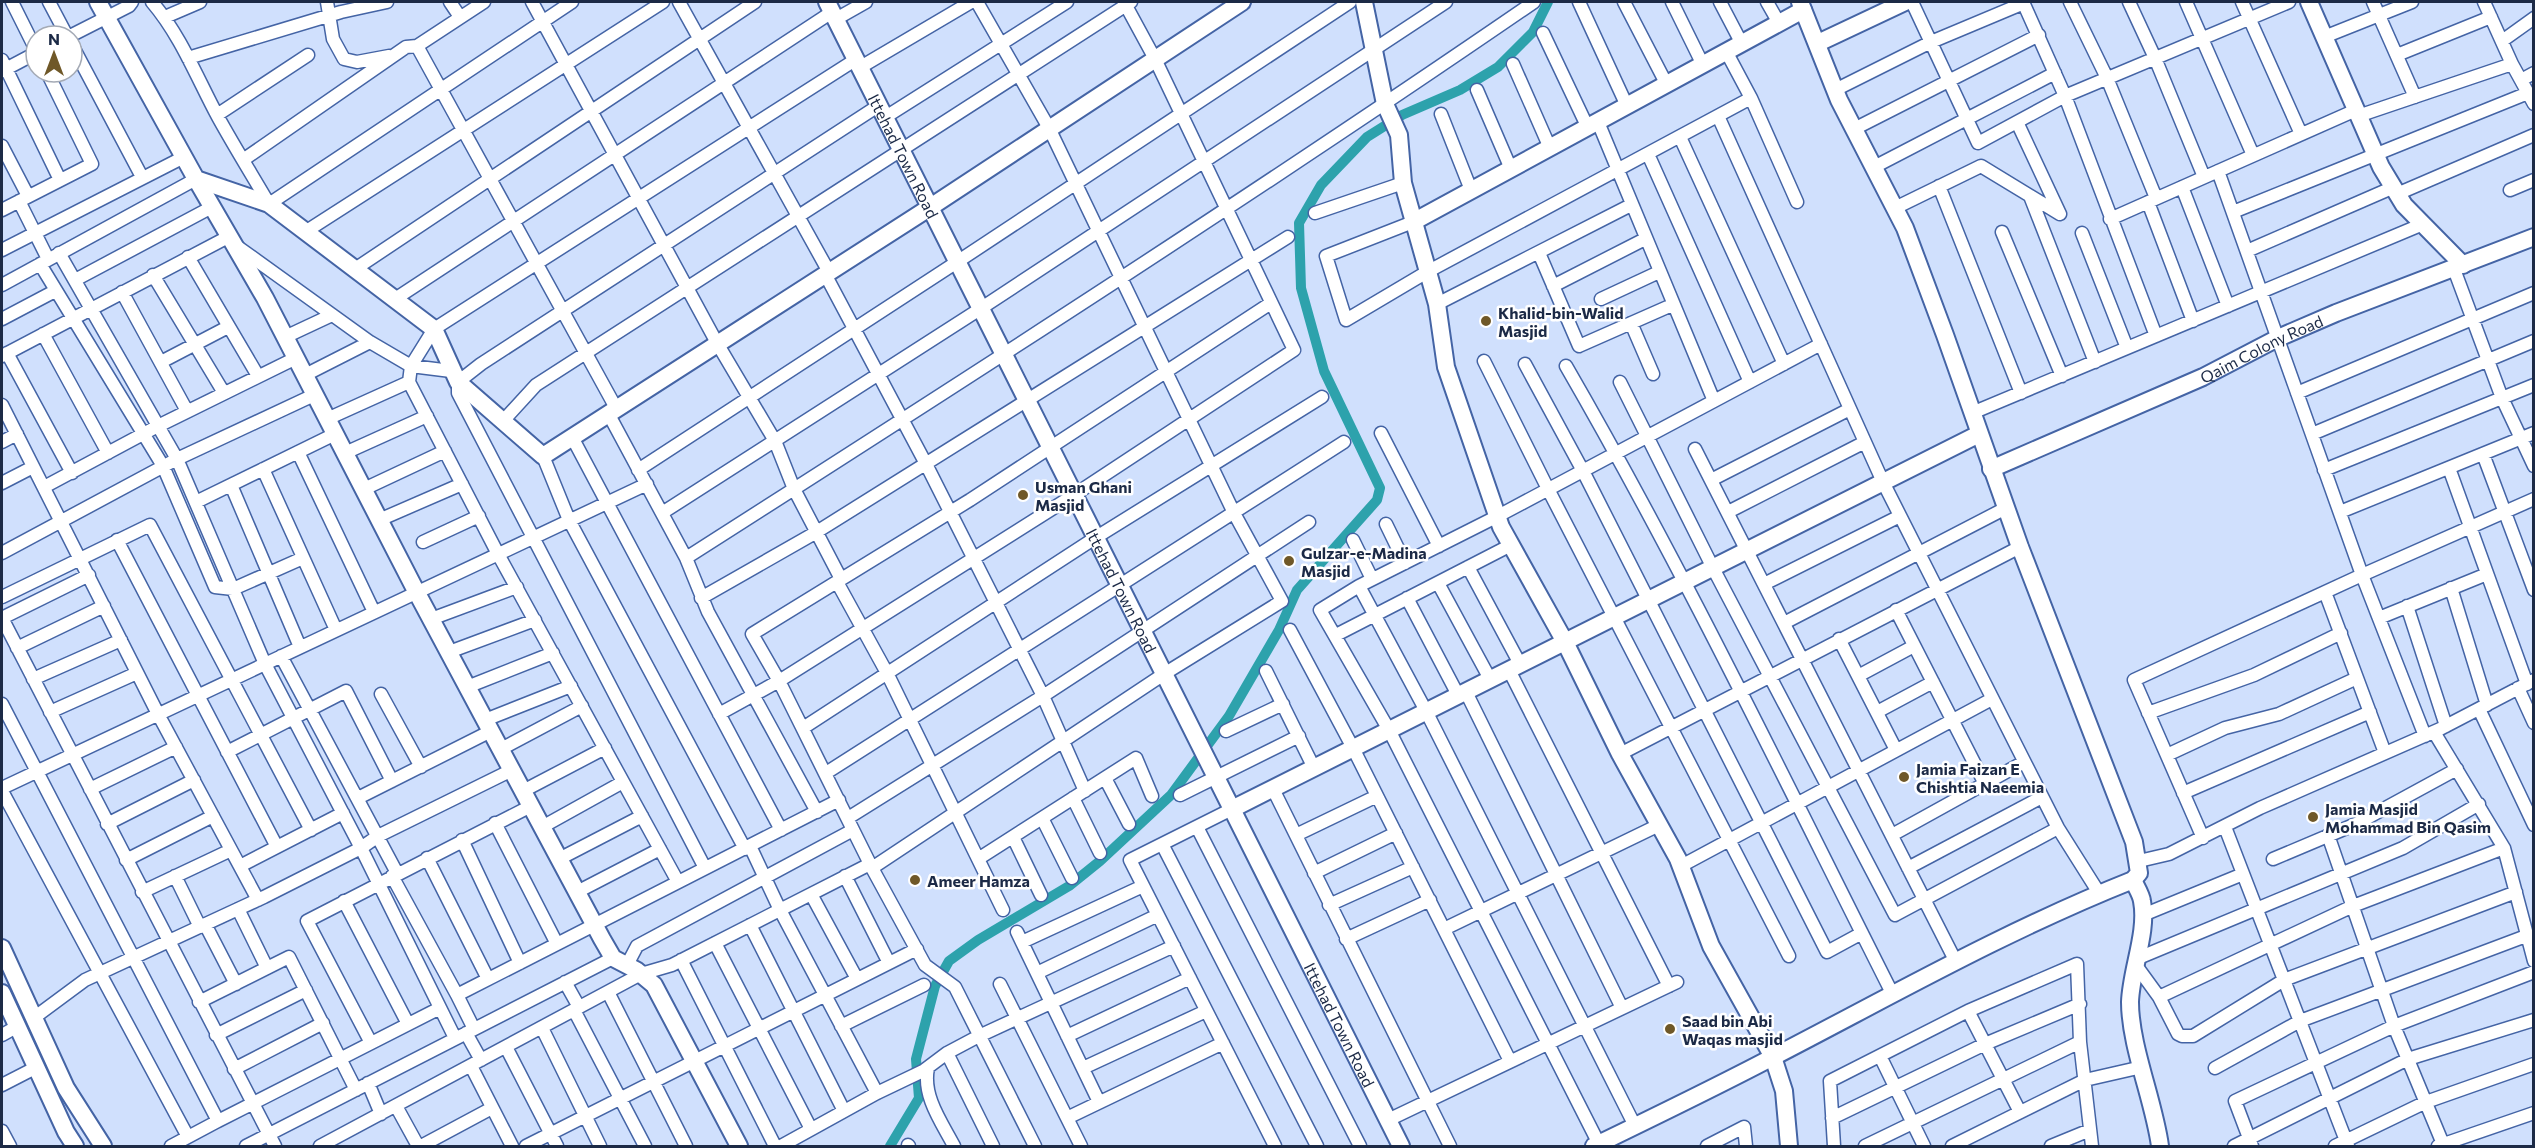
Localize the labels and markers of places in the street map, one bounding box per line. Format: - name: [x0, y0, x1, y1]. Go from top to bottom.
- place label: Khalid-bin-Walid Masjid: [1498, 303, 1624, 340]
- marker: Khalid-bin-Walid Masjid: [1479, 314, 1493, 328]
- place label: Usman Ghani Masjid: [1035, 477, 1132, 514]
- marker: Usman Ghani Masjid: [1016, 488, 1030, 502]
- place label: Gulzar-e-Madina Masjid: [1301, 543, 1427, 580]
- marker: Gulzar-e-Madina Masjid: [1282, 554, 1296, 568]
- place label: Jamia Faizan E Chishtia Naeemia: [1916, 759, 2044, 796]
- marker: Jamia Faizan E Chishtia Naeemia: [1897, 770, 1911, 784]
- place label: Jamia Masjid Mohammad Bin Qasim: [2325, 799, 2491, 836]
- marker: Jamia Masjid Mohammad Bin Qasim: [2306, 810, 2320, 824]
- place label: Ameer Hamza: [927, 871, 1030, 890]
- marker: Ameer Hamza: [908, 873, 922, 887]
- place label: Saad bin Abi Waqas masjid: [1682, 1011, 1783, 1048]
- marker: Saad bin Abi Waqas masjid: [1663, 1022, 1677, 1036]

